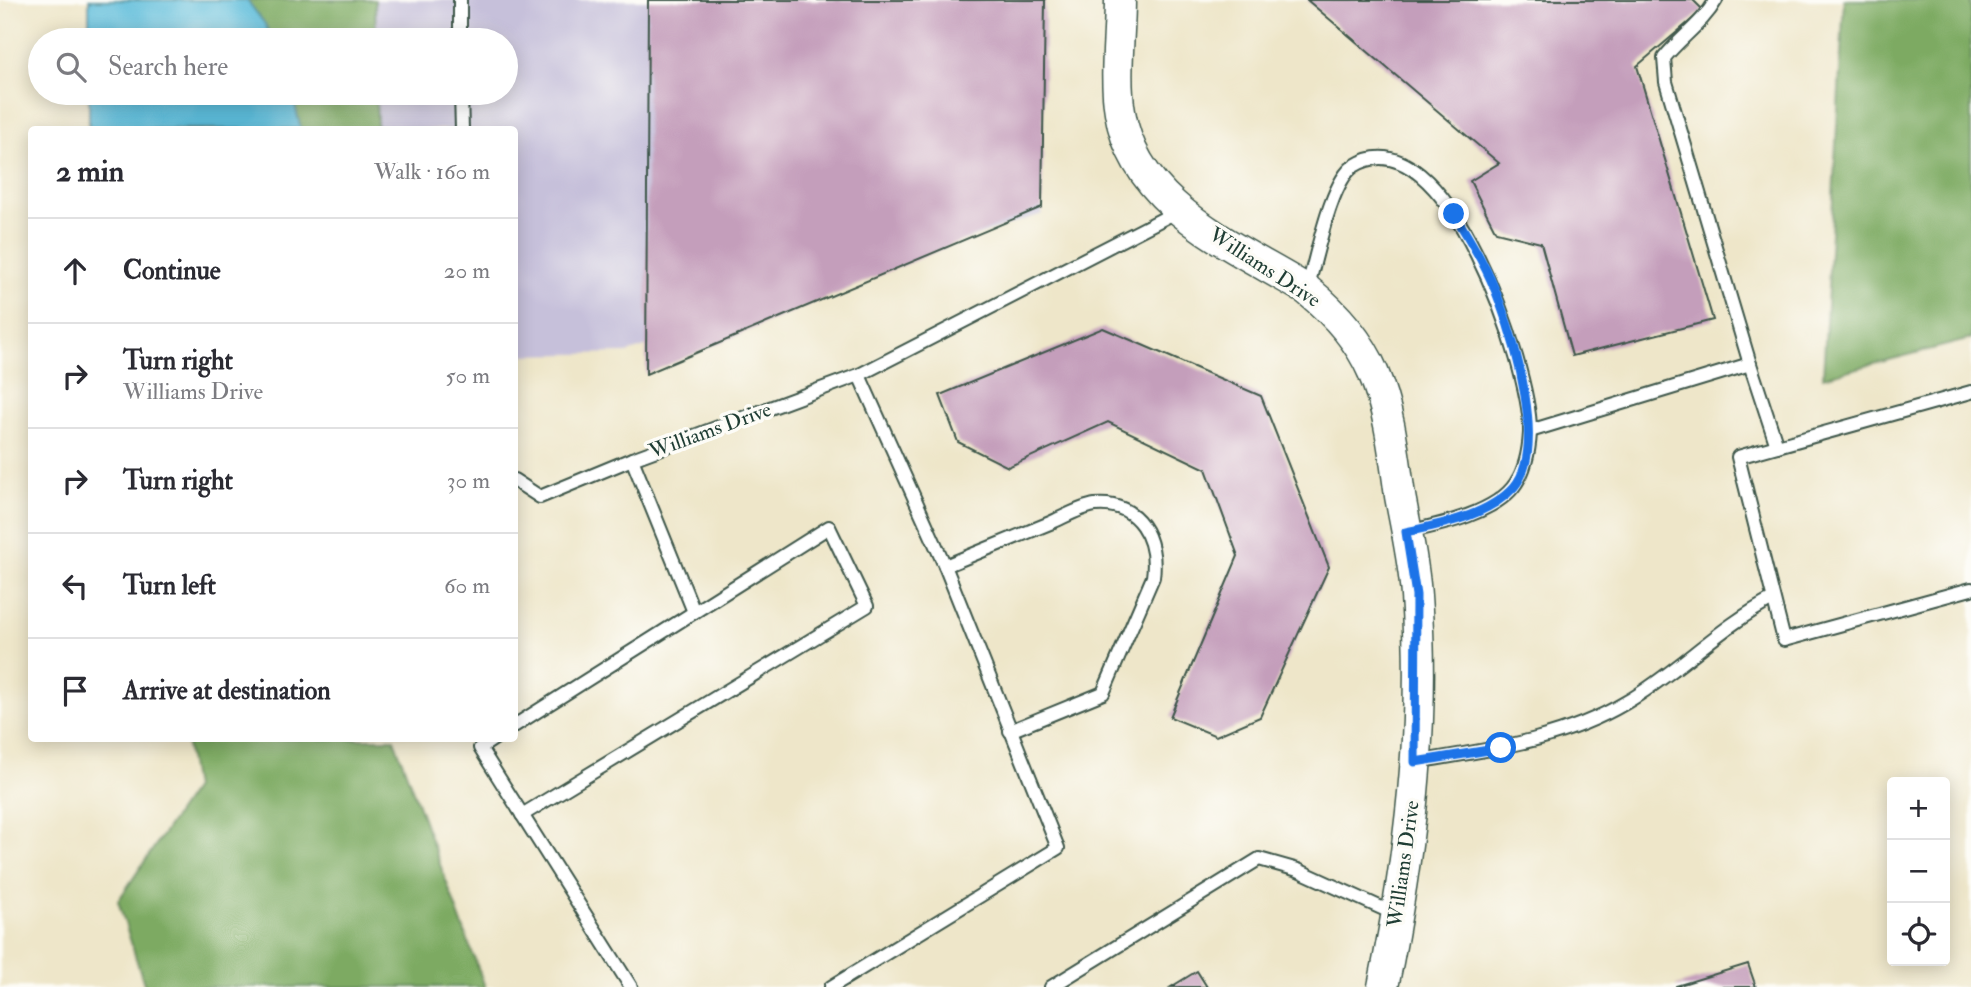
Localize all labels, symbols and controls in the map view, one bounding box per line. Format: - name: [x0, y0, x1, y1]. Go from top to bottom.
- search box: [28, 28, 518, 105]
- icon: search: [52, 48, 90, 86]
- text: Search here: [108, 51, 228, 83]
- text: 2 min: [56, 153, 124, 190]
- text: Walk · 160 m: [374, 157, 490, 186]
- route end: [1438, 198, 1469, 229]
- street label: Williams Drive: [1203, 221, 1326, 314]
- icon: ahead: [56, 252, 94, 290]
- text: Continue: [123, 255, 221, 287]
- text: 20 m: [444, 256, 490, 285]
- text: Turn right: [123, 345, 233, 377]
- icon: right: [56, 357, 94, 395]
- text: 50 m: [446, 361, 490, 390]
- text: Williams Drive: [123, 377, 263, 406]
- street label: Williams Drive: [644, 396, 775, 465]
- icon: right: [56, 462, 94, 500]
- text: Turn right: [123, 465, 233, 497]
- text: 30 m: [447, 466, 490, 495]
- icon: left: [56, 567, 94, 605]
- text: Turn left: [123, 570, 216, 602]
- text: 60 m: [444, 571, 490, 600]
- icon: arrive: [56, 672, 94, 710]
- text: Arrive at destination: [123, 675, 331, 707]
- route start: [1485, 732, 1516, 763]
- map controls: [1887, 777, 1950, 966]
- button: +: [1887, 777, 1950, 840]
- street label: Williams Drive: [1381, 799, 1426, 930]
- button: −: [1887, 840, 1950, 903]
- button: locate: [1887, 903, 1950, 966]

